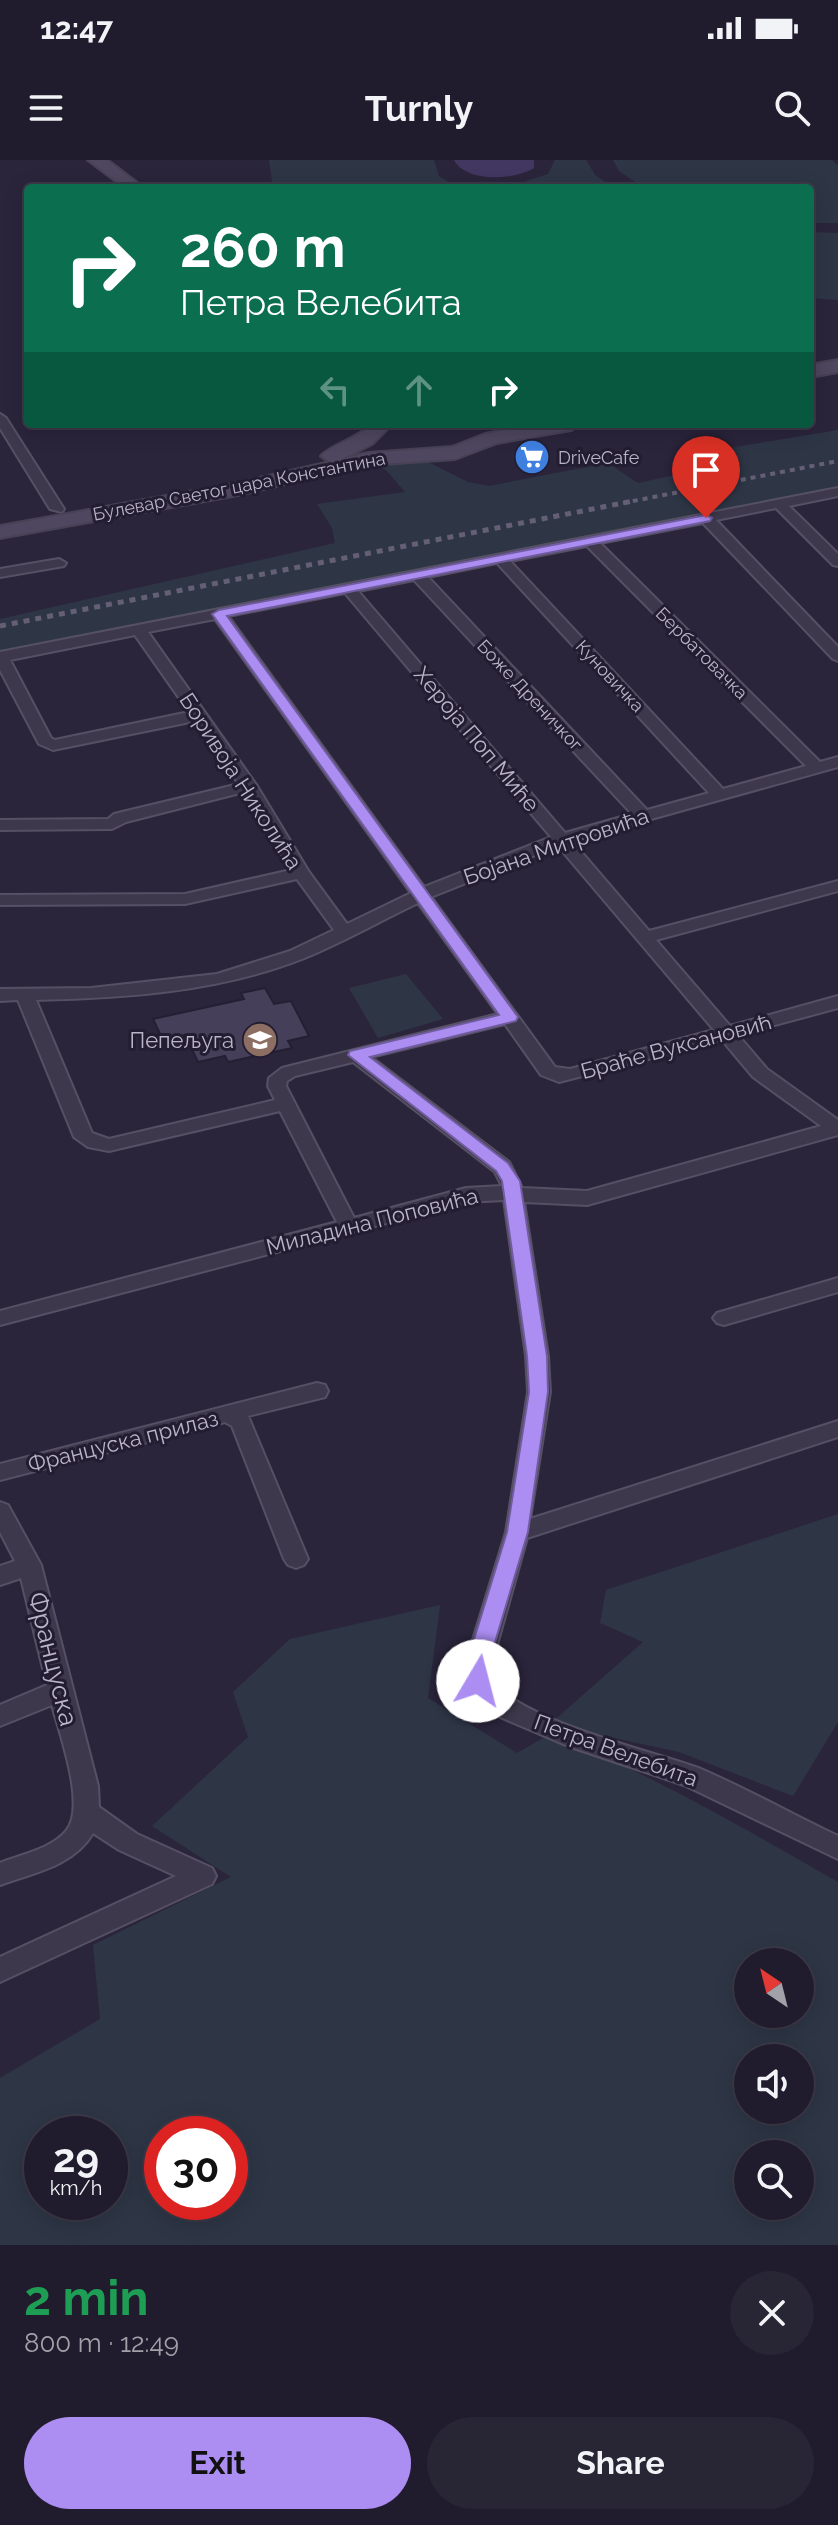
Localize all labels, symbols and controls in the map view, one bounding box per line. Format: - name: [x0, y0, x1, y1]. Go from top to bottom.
- text: 12:47: [40, 11, 113, 46]
- icon: menu: [24, 86, 68, 130]
- icon: search: [770, 86, 814, 130]
- text: Turnly: [365, 87, 473, 129]
- text: 260 m: [180, 214, 346, 280]
- icon: right: [48, 216, 152, 320]
- text: Петра Велебита: [180, 281, 462, 323]
- icon: left: [313, 368, 357, 412]
- icon: ahead: [397, 368, 441, 412]
- icon: right: [481, 368, 525, 412]
- pin: [672, 436, 740, 518]
- supermarket icon: DriveCafe: [513, 438, 551, 476]
- street label: Булевар Светог цара Константина: [91, 447, 387, 525]
- place label: DriveCafe: [558, 447, 640, 468]
- icon: arrive: [684, 448, 728, 492]
- street label: Бербатовачка: [652, 603, 752, 703]
- street label: Боже Дреничког: [473, 635, 587, 755]
- street label: Куновичка: [571, 636, 649, 716]
- street label: Хероја Поп Миће: [409, 661, 545, 817]
- street label: Боривоја Николића: [174, 688, 308, 874]
- street label: Бојана Митровића: [460, 802, 652, 890]
- street label: Браће Вуксановић: [578, 1008, 774, 1084]
- school or university icon: Пепељуга: [241, 1021, 279, 1059]
- place label: Пепељуга: [129, 1027, 234, 1053]
- street label: Миладина Поповића: [263, 1182, 481, 1260]
- street label: Француска прилаз: [25, 1405, 221, 1477]
- street label: Француска: [22, 1589, 84, 1729]
- position arrow: [436, 1639, 520, 1723]
- street label: Петра Велебита: [531, 1708, 701, 1792]
- north arrow: [734, 1948, 814, 2028]
- map controls: [734, 1948, 814, 2220]
- button: sound: [734, 2044, 814, 2124]
- speed limit sign: 30: [144, 2116, 248, 2220]
- text: 29: [53, 2134, 99, 2181]
- button: search: [734, 2140, 814, 2220]
- text: km/h: [50, 2176, 102, 2200]
- text: 2 min: [24, 2270, 149, 2326]
- button: close: [730, 2271, 814, 2355]
- text: 800 m · 12:49: [24, 2328, 179, 2358]
- button: Exit: [24, 2417, 411, 2509]
- button: Share: [427, 2417, 814, 2509]

